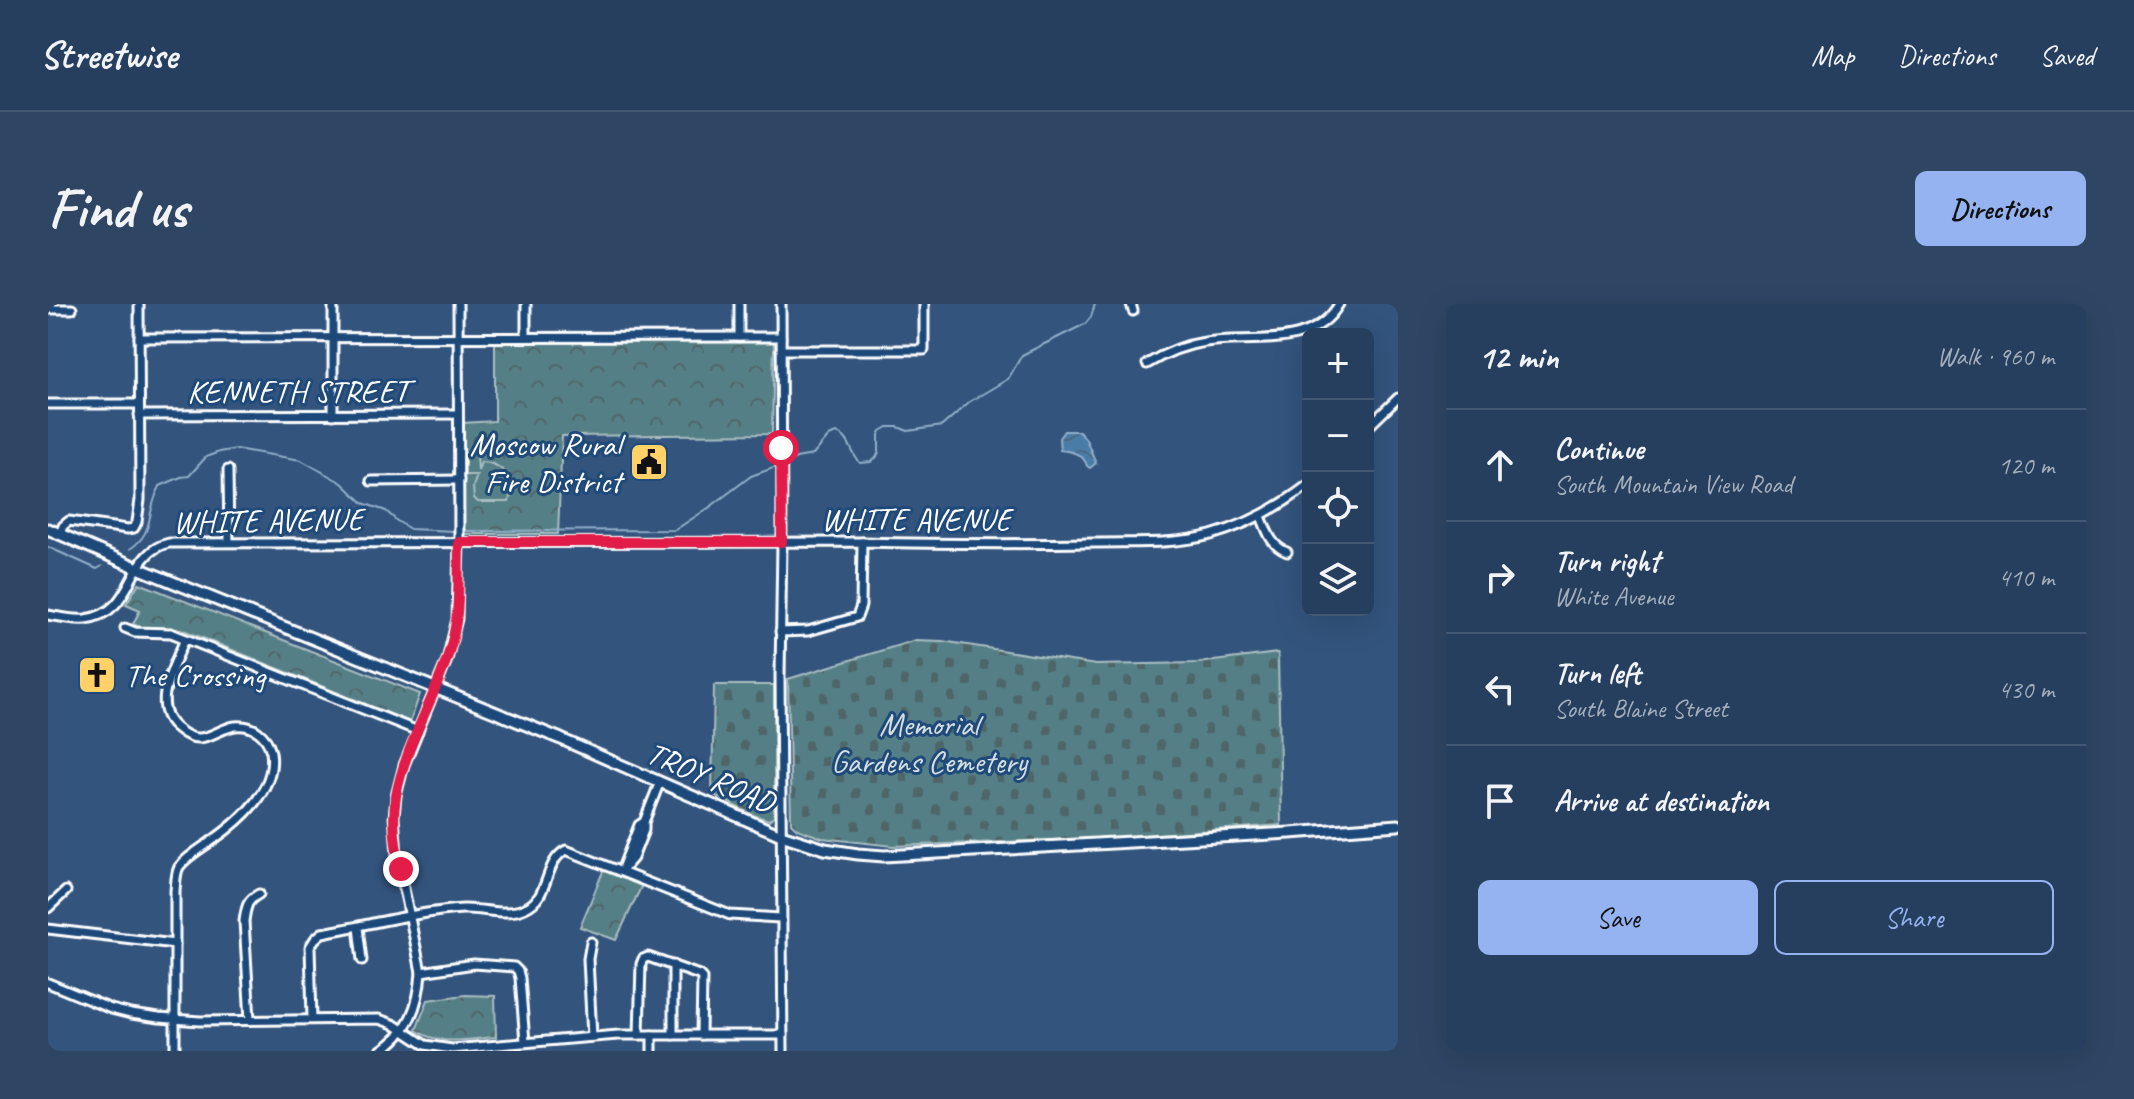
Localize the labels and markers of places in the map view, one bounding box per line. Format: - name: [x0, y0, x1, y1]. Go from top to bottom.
- place label: Moscow Rural Fire District: [470, 424, 627, 502]
- public building icon: Moscow Rural Fire District: [628, 441, 670, 483]
- church icon: The Crossing: [76, 654, 118, 696]
- place label: The Crossing: [125, 655, 267, 696]

